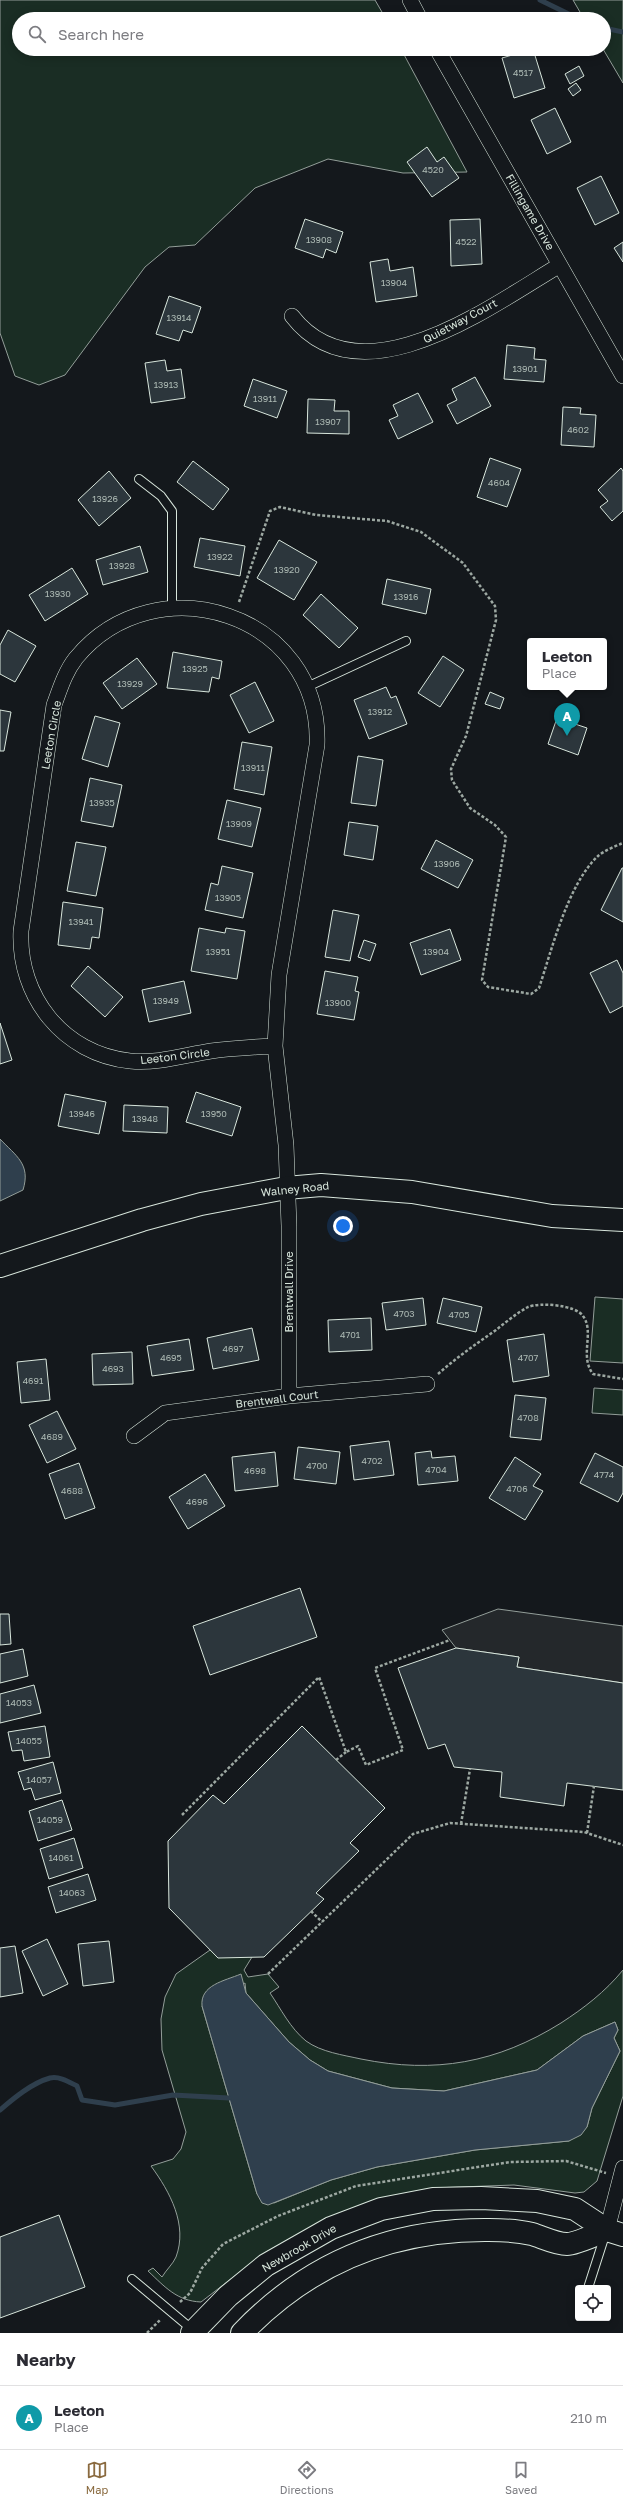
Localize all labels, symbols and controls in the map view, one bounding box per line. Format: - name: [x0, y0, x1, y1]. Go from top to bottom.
- search box: [12, 12, 611, 56]
- icon: search: [26, 23, 48, 45]
- text: Search here: [58, 25, 144, 43]
- house number: 4517: [513, 67, 533, 78]
- house number: 4520: [422, 164, 444, 175]
- street label: Fillingame Drive: [503, 172, 557, 252]
- house number: 13908: [306, 234, 332, 245]
- house number: 4522: [455, 236, 477, 247]
- house number: 13904: [381, 277, 408, 288]
- street label: Quietway Court: [421, 296, 499, 346]
- house number: 13914: [167, 312, 192, 323]
- house number: 13901: [512, 363, 538, 374]
- house number: 13913: [154, 379, 178, 390]
- house number: 13911: [253, 393, 278, 404]
- house number: 13907: [315, 416, 341, 427]
- house number: 4602: [567, 424, 589, 435]
- house number: 4604: [488, 477, 511, 488]
- house number: 13926: [92, 493, 118, 504]
- house number: 13922: [207, 551, 233, 562]
- house number: 13928: [109, 560, 135, 571]
- house number: 13920: [274, 564, 300, 575]
- house number: 13930: [45, 588, 71, 599]
- house number: 13916: [394, 591, 418, 602]
- popup: [527, 638, 607, 690]
- text: Leeton: [542, 647, 592, 665]
- house number: 13925: [182, 663, 208, 674]
- text: Place: [542, 665, 577, 681]
- house number: 13929: [117, 678, 143, 689]
- street label: Leeton Circle: [38, 699, 63, 770]
- pin: A: [554, 703, 580, 736]
- house number: 13912: [368, 706, 392, 717]
- house number: 13911: [241, 762, 266, 773]
- house number: 13935: [89, 797, 115, 808]
- house number: 13909: [226, 818, 252, 829]
- house number: 13906: [434, 858, 460, 869]
- house number: 13905: [215, 892, 241, 903]
- house number: 13941: [69, 916, 94, 927]
- house number: 13951: [206, 946, 231, 957]
- house number: 13904: [423, 946, 450, 957]
- house number: 13949: [153, 995, 179, 1006]
- house number: 13900: [325, 997, 352, 1008]
- street label: Leeton Circle: [139, 1045, 210, 1066]
- house number: 13946: [69, 1108, 95, 1119]
- house number: 13950: [201, 1108, 227, 1119]
- house number: 13948: [132, 1113, 158, 1124]
- street label: Walney Road: [260, 1178, 330, 1199]
- your location: [333, 1216, 353, 1236]
- street label: Brentwall Drive: [282, 1251, 295, 1333]
- house number: 4703: [393, 1308, 415, 1319]
- house number: 4705: [448, 1309, 470, 1320]
- house number: 4701: [340, 1329, 361, 1340]
- house number: 4697: [222, 1343, 244, 1354]
- house number: 4695: [160, 1352, 182, 1363]
- house number: 4707: [518, 1352, 539, 1363]
- house number: 4693: [102, 1363, 124, 1374]
- house number: 4691: [23, 1375, 44, 1386]
- street label: Brentwall Court: [235, 1387, 319, 1410]
- house number: 4708: [517, 1412, 539, 1423]
- house number: 4689: [41, 1431, 63, 1442]
- house number: 4702: [361, 1455, 383, 1466]
- house number: 4700: [306, 1460, 328, 1471]
- house number: 4704: [425, 1464, 447, 1475]
- house number: 4698: [244, 1465, 266, 1476]
- house number: 4774: [594, 1469, 615, 1480]
- house number: 4706: [506, 1483, 528, 1494]
- house number: 4688: [61, 1485, 83, 1496]
- house number: 4696: [186, 1496, 208, 1507]
- house number: 14053: [6, 1697, 32, 1708]
- house number: 14055: [16, 1735, 42, 1746]
- house number: 14057: [26, 1774, 52, 1785]
- house number: 14059: [37, 1814, 63, 1825]
- house number: 14061: [48, 1852, 74, 1863]
- house number: 14063: [59, 1887, 85, 1898]
- street label: Newbrook Drive: [259, 2221, 338, 2274]
- map controls: [575, 2285, 611, 2321]
- button: locate: [575, 2285, 611, 2321]
- text: Nearby: [16, 2349, 76, 2370]
- text: Leeton: [54, 2401, 104, 2419]
- text: A: [24, 2410, 34, 2426]
- text: 210 m: [570, 2410, 607, 2426]
- text: Place: [54, 2419, 89, 2435]
- tab: Map: [86, 2459, 108, 2496]
- tab: Directions: [280, 2459, 334, 2496]
- tab: Saved: [505, 2459, 537, 2496]

